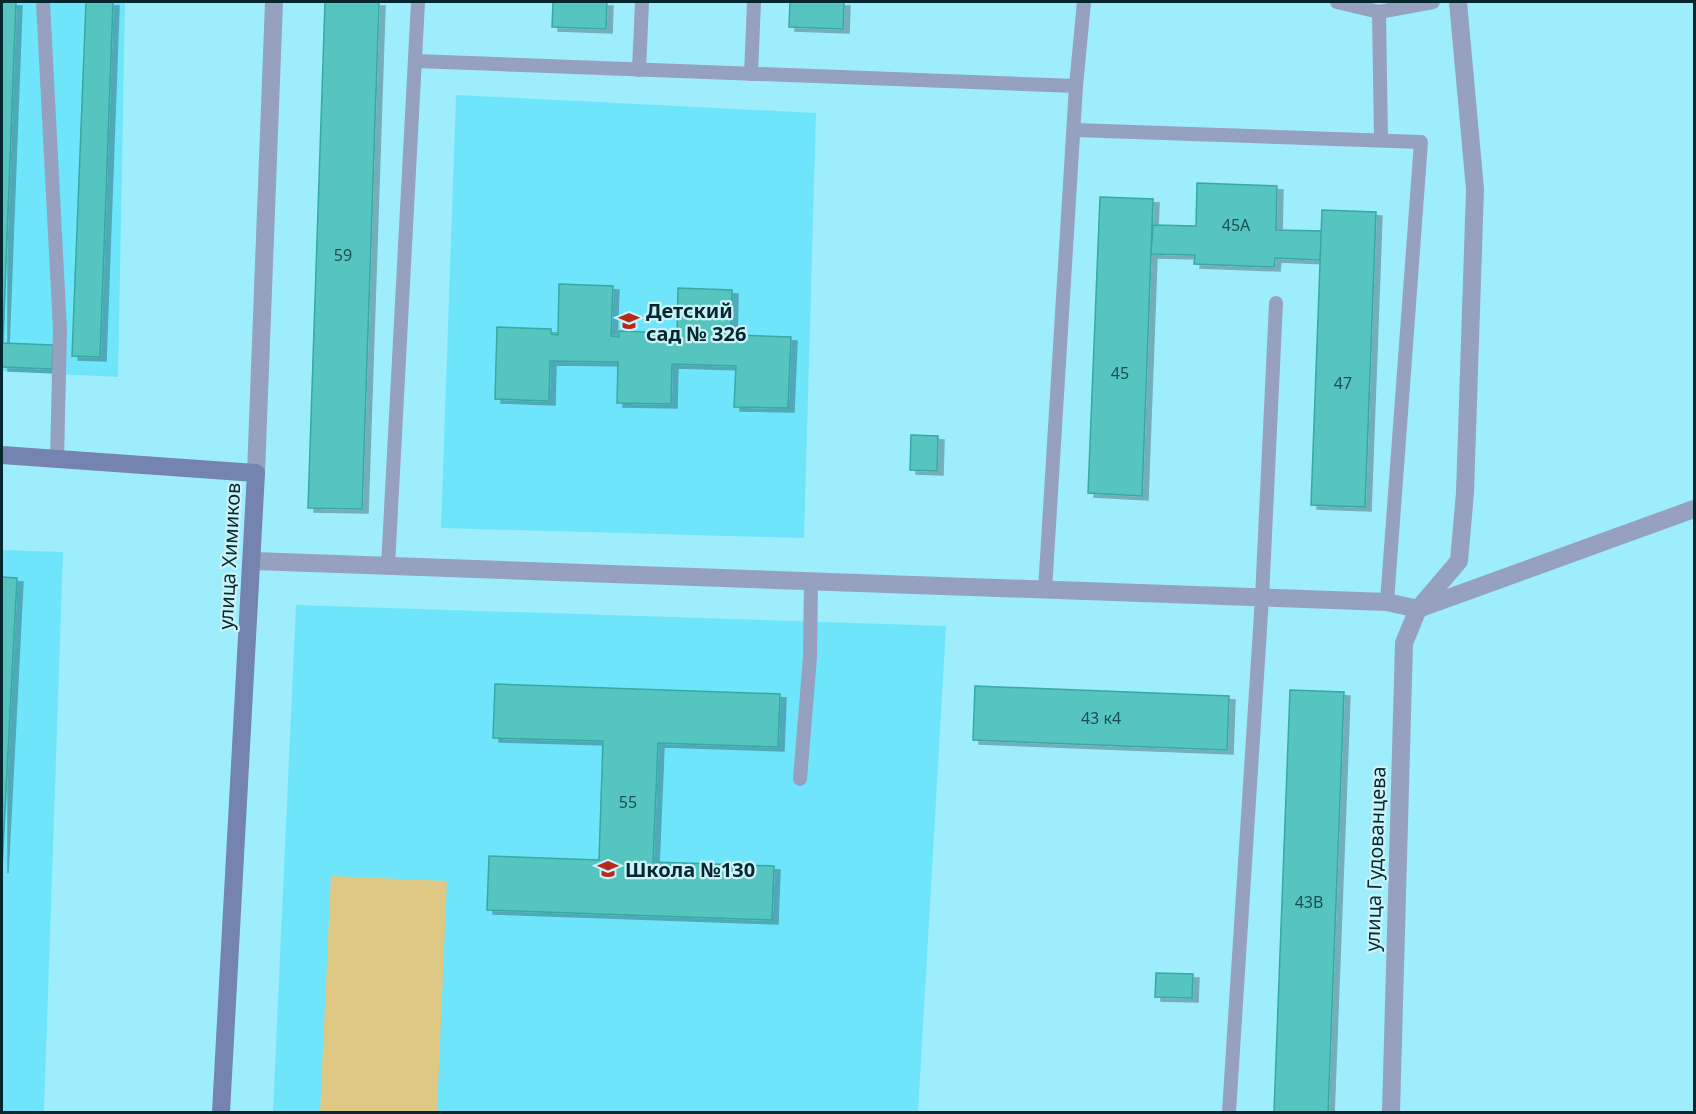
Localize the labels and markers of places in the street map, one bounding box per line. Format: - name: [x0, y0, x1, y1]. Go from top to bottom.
- place label: Детский сад № 326: [646, 297, 746, 347]
- school or university icon: Детский сад № 326: [617, 309, 641, 333]
- place label: Школа №130: [625, 856, 755, 883]
- school or university icon: Школа №130: [596, 857, 620, 881]

